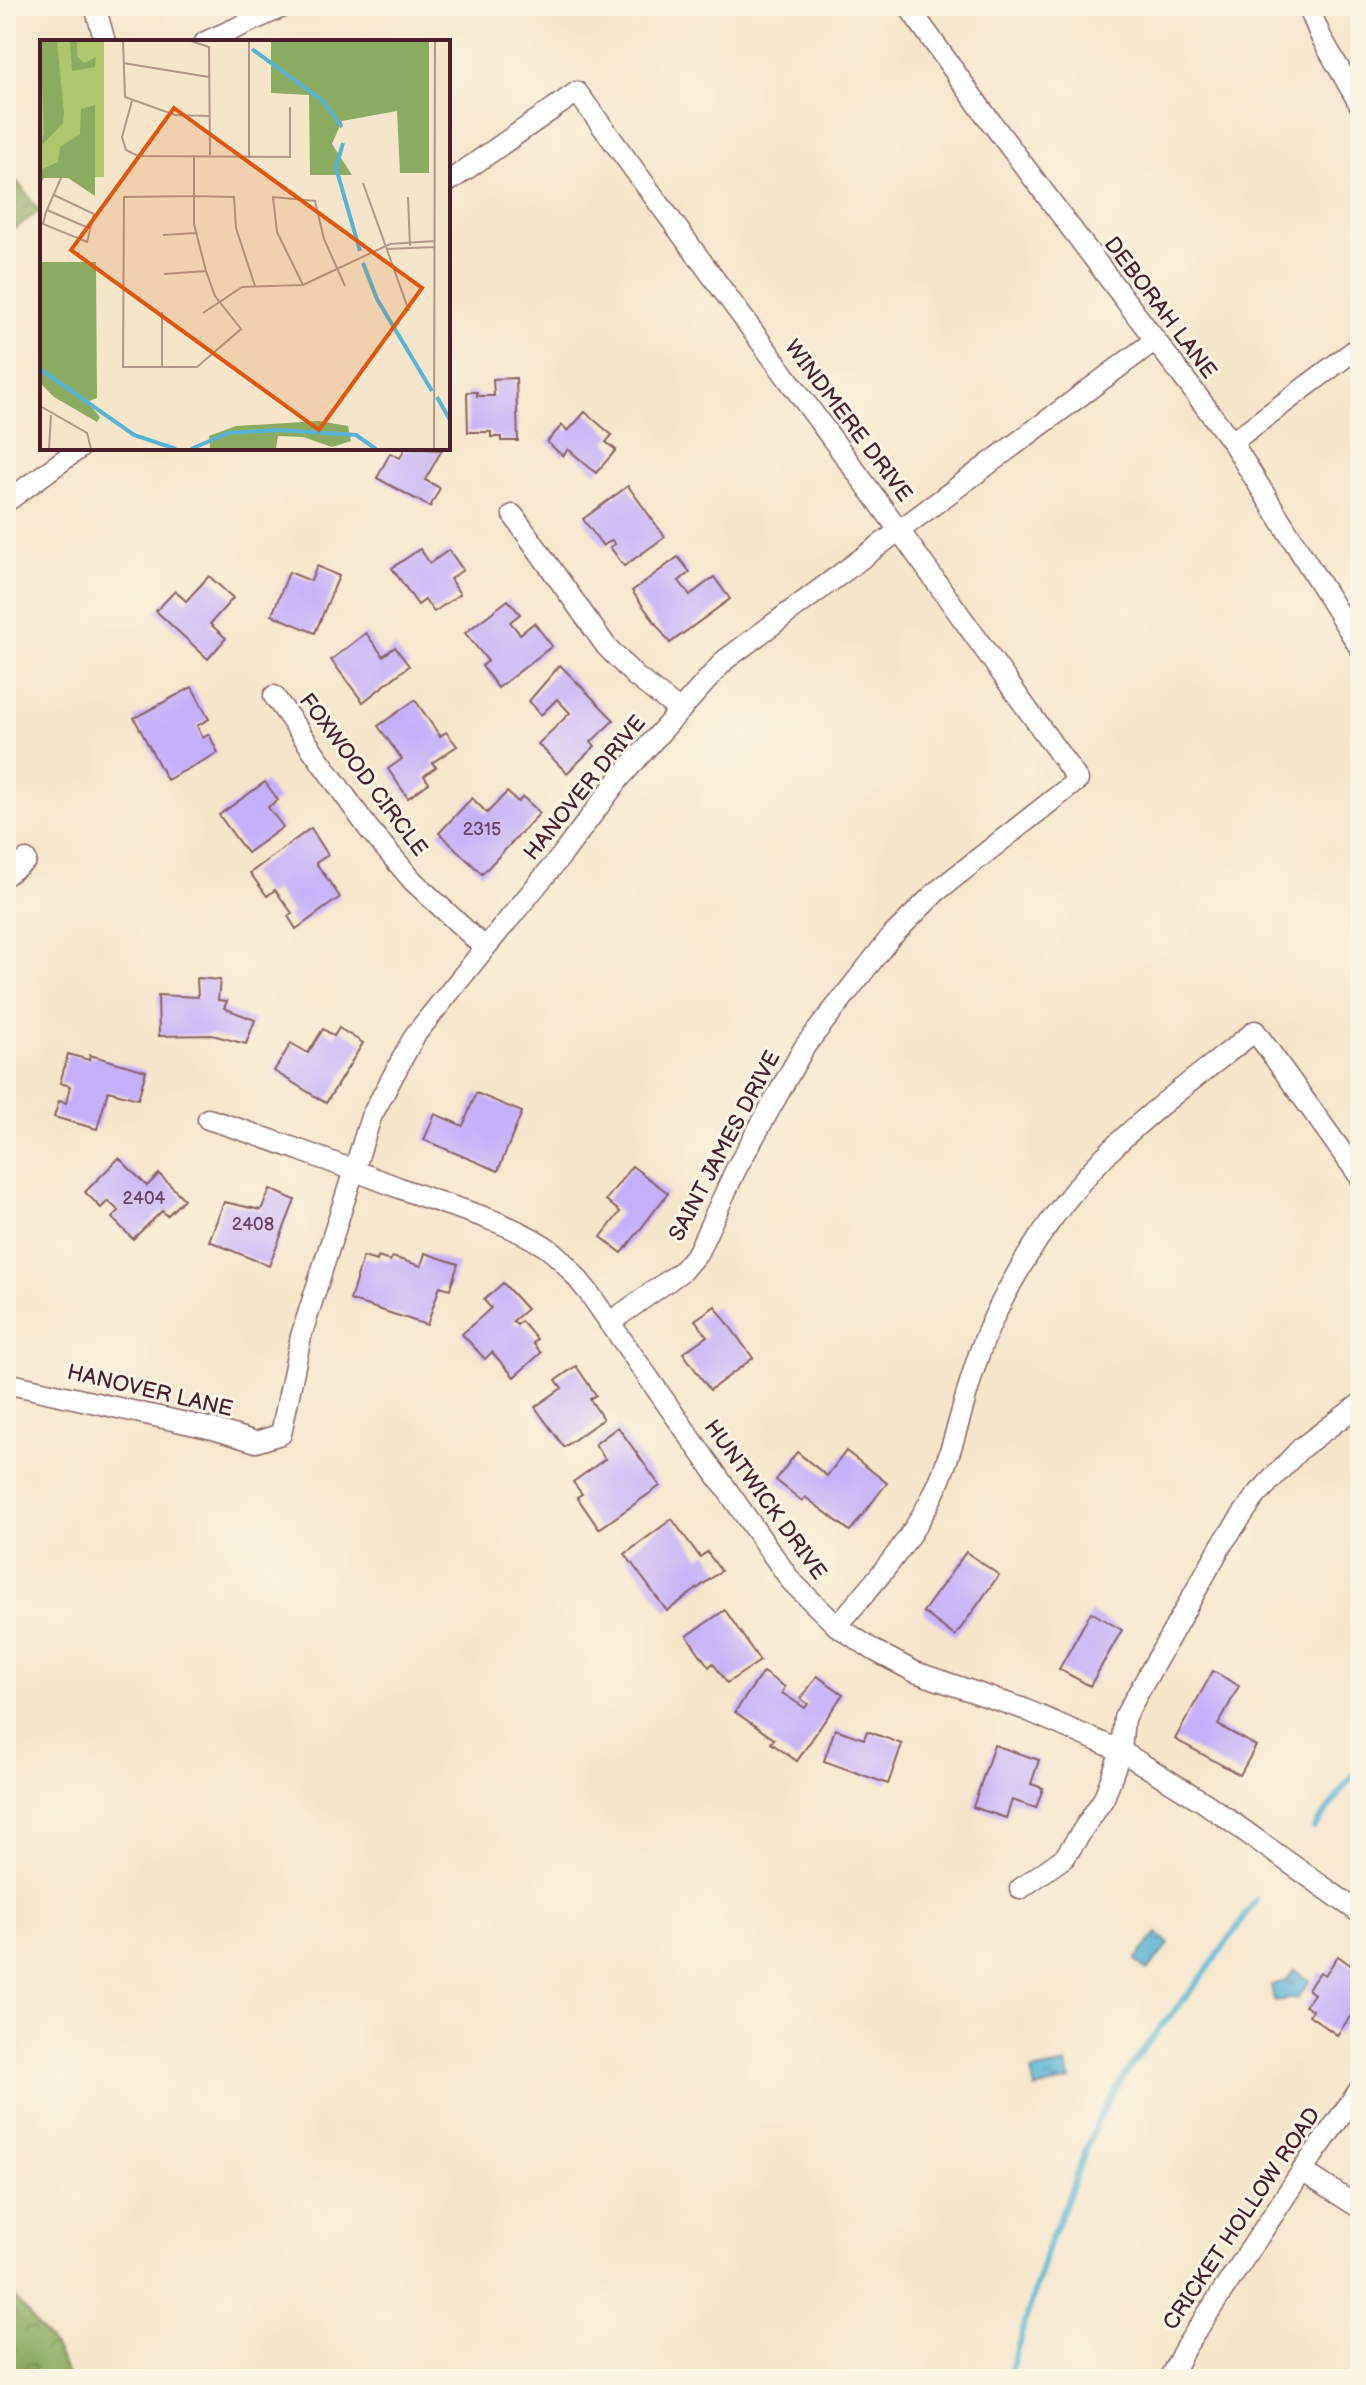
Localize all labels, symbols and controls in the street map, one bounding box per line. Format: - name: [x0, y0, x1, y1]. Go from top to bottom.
- inset map: [40, 40, 450, 450]
- street label: DEBORAH LANE: [1098, 232, 1222, 384]
- street label: WINDMERE DRIVE: [778, 335, 918, 507]
- street label: FOXWOOD CIRCLE: [293, 688, 433, 862]
- street label: HANOVER DRIVE: [518, 710, 652, 866]
- house number: 2315: [463, 819, 501, 840]
- street label: SAINT JAMES DRIVE: [663, 1046, 787, 1246]
- house number: 2404: [123, 1188, 165, 1209]
- house number: 2408: [232, 1214, 274, 1235]
- street label: HANOVER LANE: [65, 1359, 235, 1423]
- street label: HUNTWICK DRIVE: [698, 1415, 832, 1585]
- street label: CRICKET HOLLOW ROAD: [1157, 2103, 1327, 2335]

